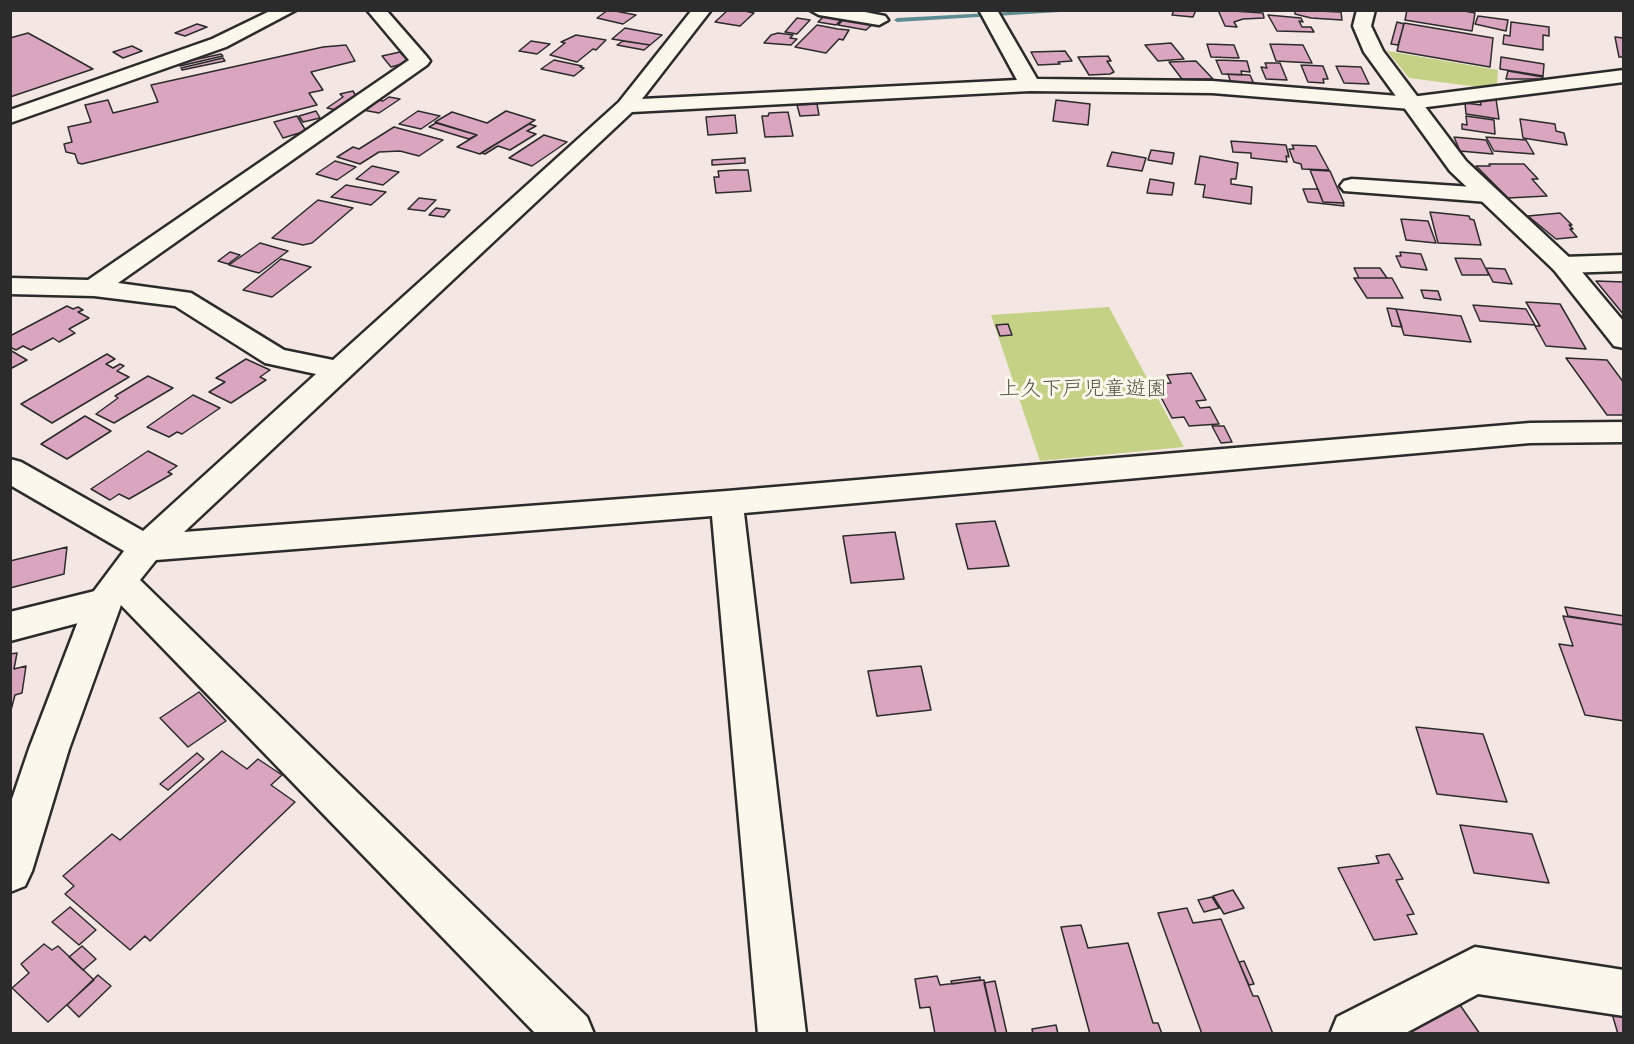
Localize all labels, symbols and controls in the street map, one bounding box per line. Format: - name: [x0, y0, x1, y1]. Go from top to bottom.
- park label: 上久下戸児童遊園: [999, 378, 1167, 404]

